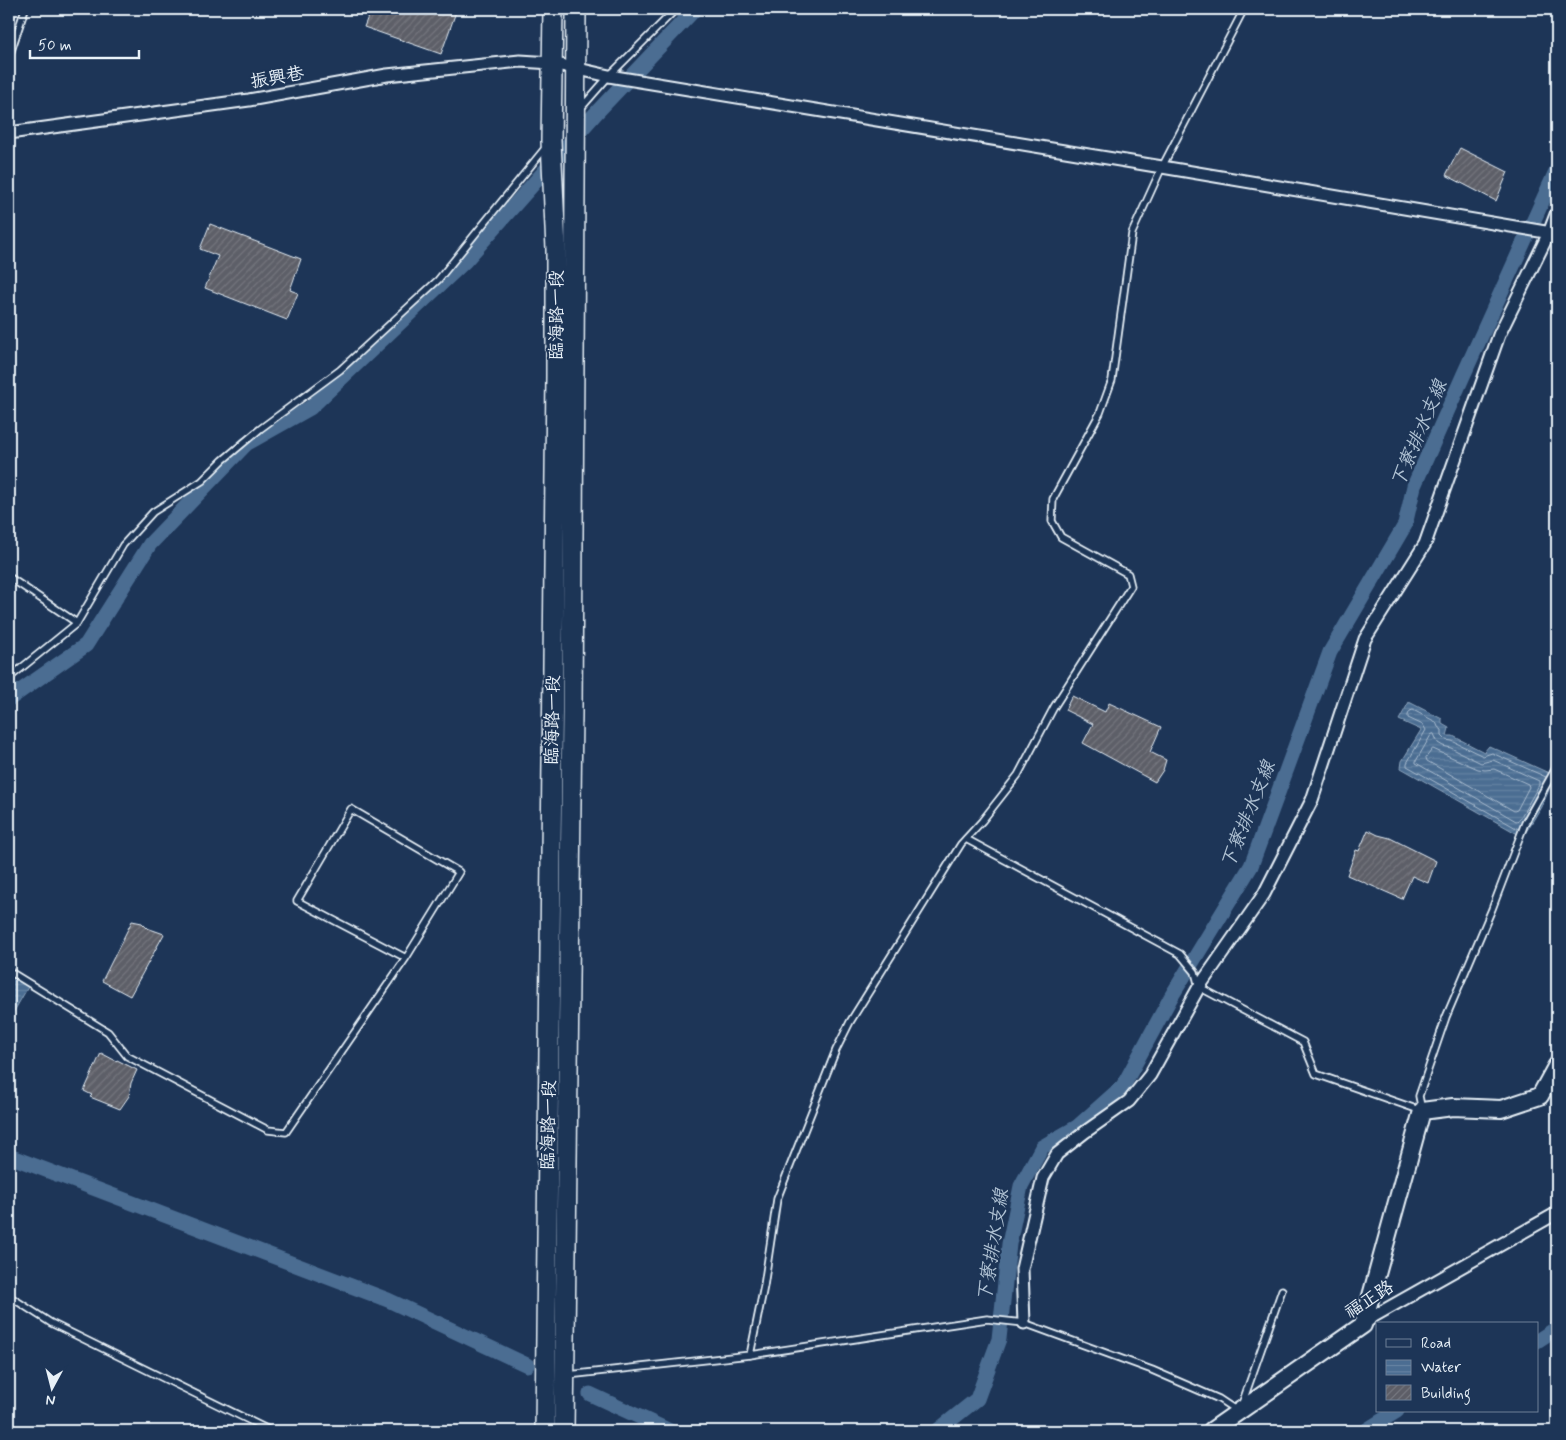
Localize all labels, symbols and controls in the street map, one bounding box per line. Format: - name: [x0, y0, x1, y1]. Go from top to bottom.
- scale bar: [30, 28, 139, 60]
- text: 50 m: [38, 36, 72, 56]
- street label: 振興巷: [249, 61, 306, 94]
- street label: 臨海路一段: [545, 270, 569, 360]
- water label: 下寮排水支線: [1386, 375, 1454, 491]
- street label: 臨海路一段: [540, 675, 566, 765]
- water label: 下寮排水支線: [1215, 756, 1282, 872]
- street label: 臨海路一段: [536, 1080, 562, 1170]
- water label: 下寮排水支線: [972, 1186, 1015, 1303]
- street label: 福正路: [1340, 1275, 1399, 1325]
- legend: [1376, 1322, 1538, 1412]
- text: Road: [1421, 1334, 1451, 1354]
- text: Water: [1421, 1358, 1461, 1378]
- north arrow: [28, 1362, 78, 1412]
- text: Building: [1421, 1384, 1471, 1405]
- text: N: [45, 1390, 56, 1409]

